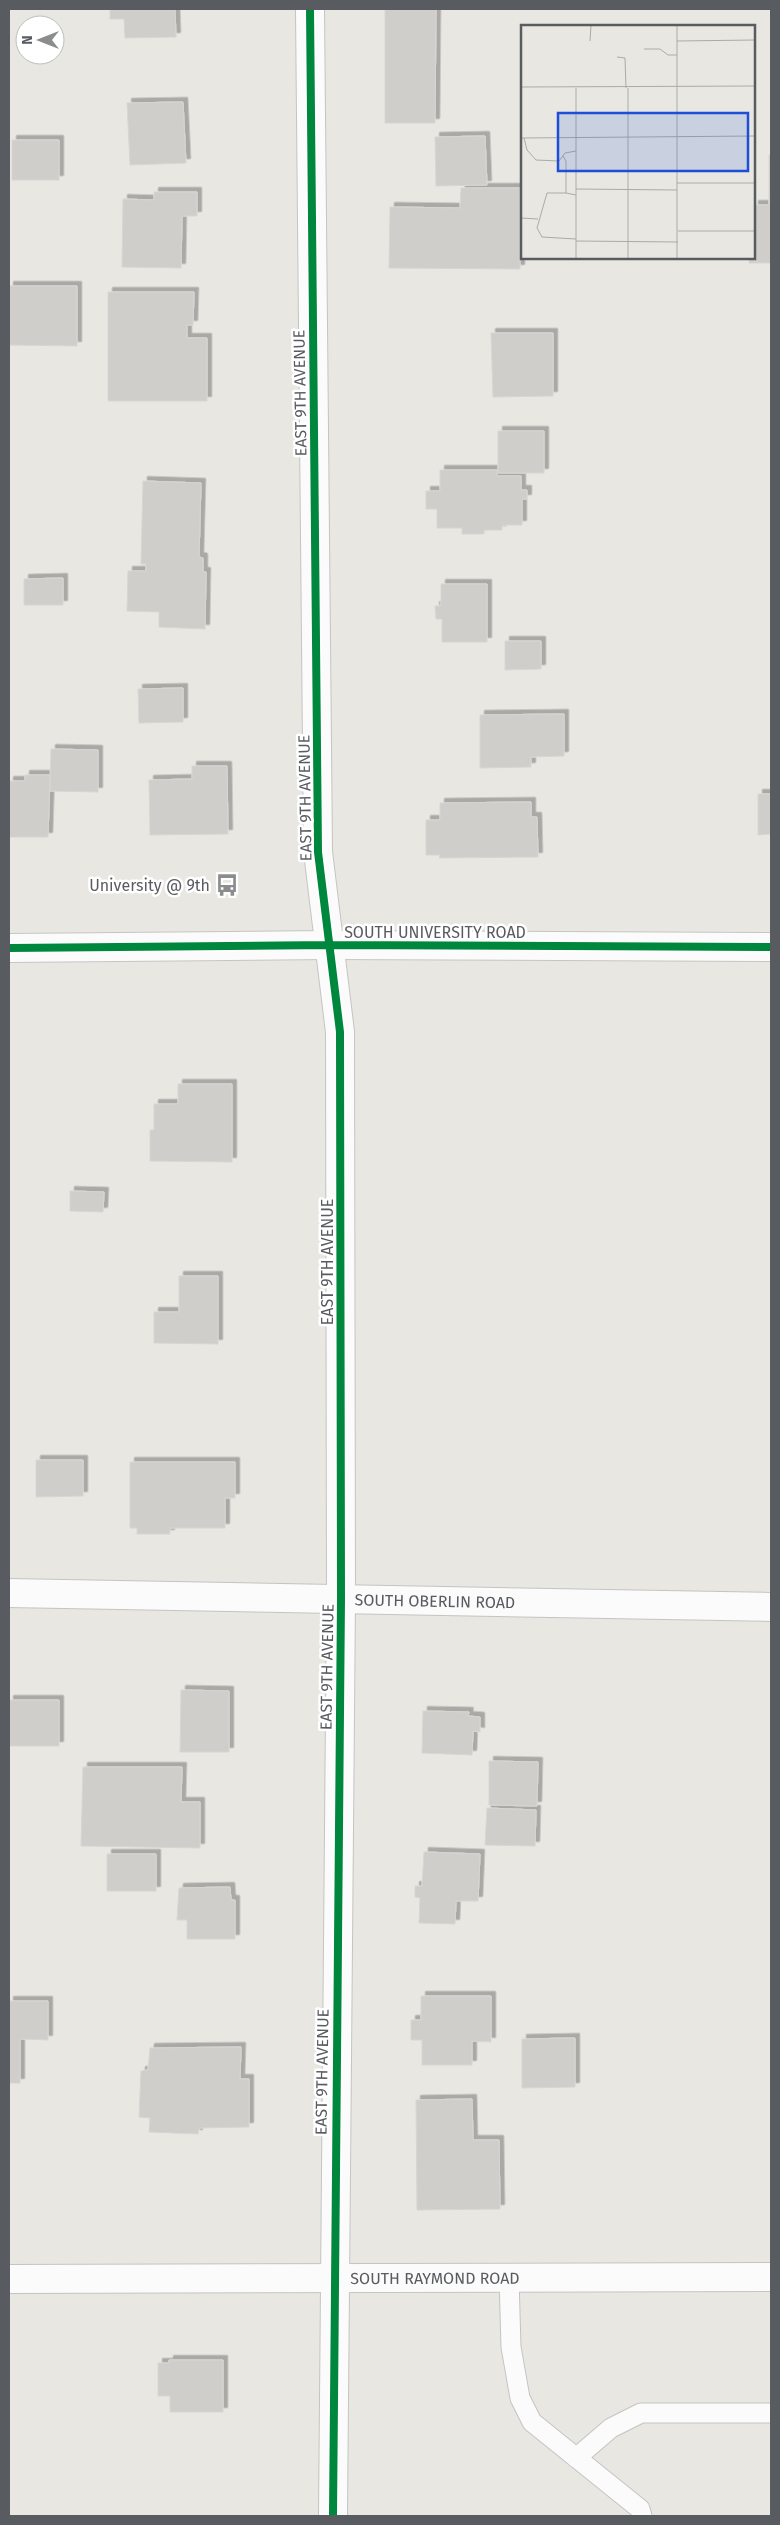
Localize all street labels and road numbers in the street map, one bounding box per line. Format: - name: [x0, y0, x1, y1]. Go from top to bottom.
- street label: EAST 9TH AVENUE: [289, 330, 311, 456]
- street label: EAST 9TH AVENUE: [294, 735, 316, 861]
- street label: SOUTH UNIVERSITY ROAD: [344, 923, 526, 942]
- street label: EAST 9TH AVENUE: [318, 1199, 337, 1325]
- street label: SOUTH OBERLIN ROAD: [354, 1590, 515, 1612]
- street label: EAST 9TH AVENUE: [316, 1604, 338, 1730]
- street label: EAST 9TH AVENUE: [311, 2009, 333, 2135]
- street label: SOUTH RAYMOND ROAD: [350, 2268, 520, 2288]

